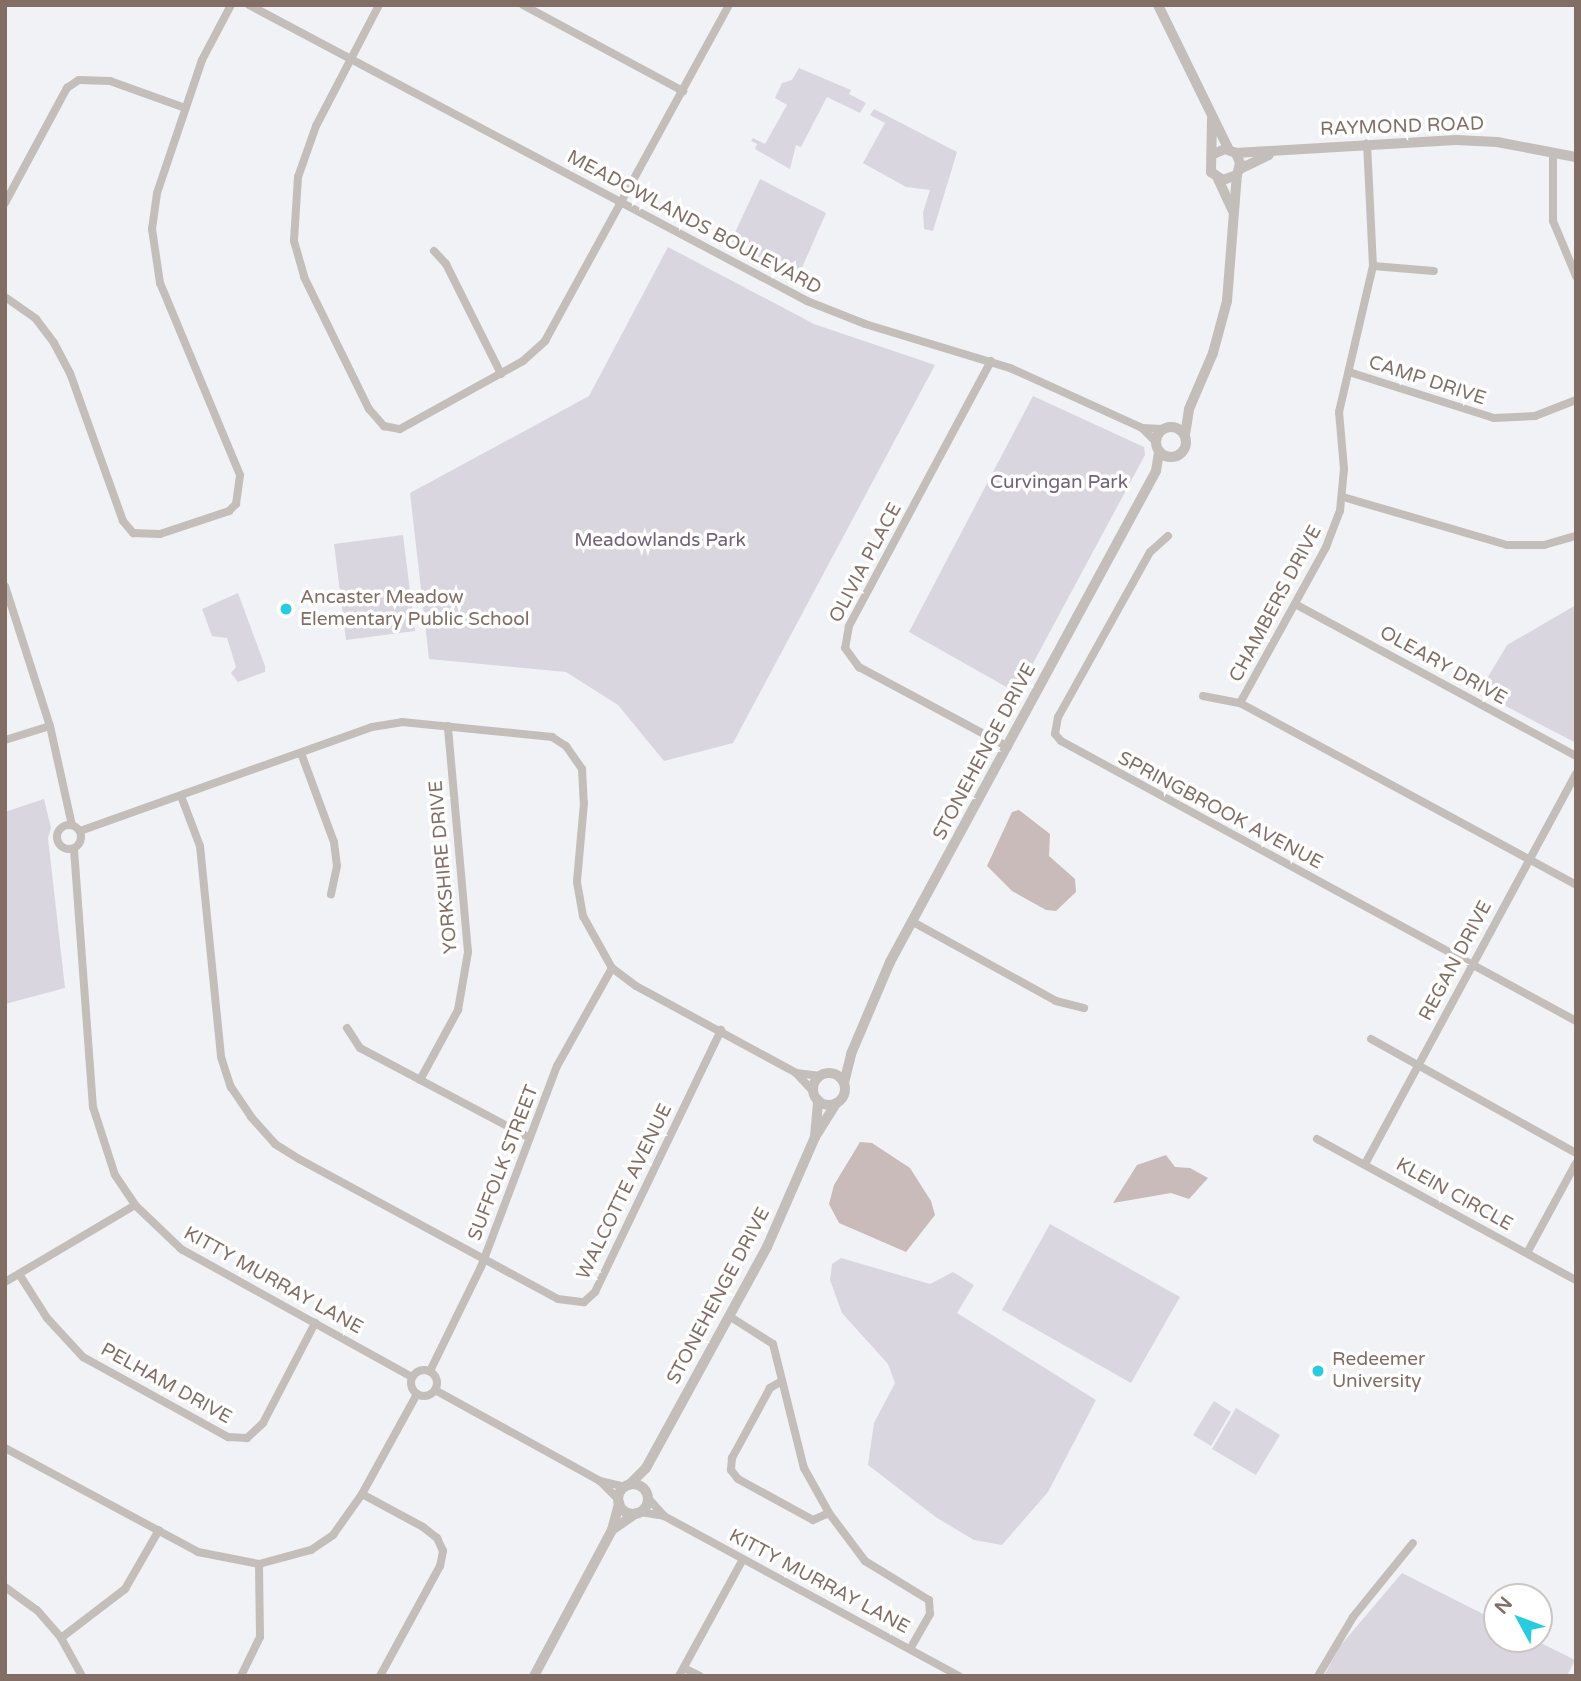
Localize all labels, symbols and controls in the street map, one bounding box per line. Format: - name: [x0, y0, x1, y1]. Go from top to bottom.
- street label: RAYMOND ROAD: [1320, 113, 1484, 141]
- street label: MEADOWLANDS BOULEVARD: [563, 146, 825, 300]
- street label: CAMP DRIVE: [1365, 351, 1489, 411]
- park label: Curvingan Park: [990, 472, 1128, 494]
- street label: OLIVIA PLACE: [825, 499, 907, 627]
- street label: CHAMBERS DRIVE: [1225, 522, 1327, 686]
- park label: Meadowlands Park: [574, 530, 746, 552]
- place label: Ancaster Meadow Elementary Public School: [300, 587, 529, 631]
- marker: Ancaster Meadow Elementary Public School: [278, 601, 294, 617]
- street label: OLEARY DRIVE: [1375, 622, 1511, 710]
- street label: STONEHENGE DRIVE: [929, 660, 1041, 844]
- street label: SPRINGBROOK AVENUE: [1114, 747, 1326, 875]
- street label: YORKSHIRE DRIVE: [425, 779, 463, 955]
- street label: REGAN DRIVE: [1415, 897, 1497, 1025]
- street label: SUFFOLK STREET: [464, 1082, 544, 1244]
- street label: WALCOTTE AVENUE: [573, 1100, 677, 1284]
- street label: KLEIN CIRCLE: [1392, 1154, 1516, 1236]
- street label: STONEHENGE DRIVE: [663, 1204, 775, 1388]
- street label: KITTY MURRAY LANE: [179, 1222, 367, 1340]
- street label: PELHAM DRIVE: [97, 1339, 235, 1429]
- place label: Redeemer University: [1332, 1349, 1425, 1393]
- marker: Redeemer University: [1310, 1363, 1326, 1379]
- street label: KITTY MURRAY LANE: [725, 1525, 913, 1639]
- north arrow: [1483, 1583, 1553, 1653]
- text: N: [1490, 1593, 1517, 1619]

